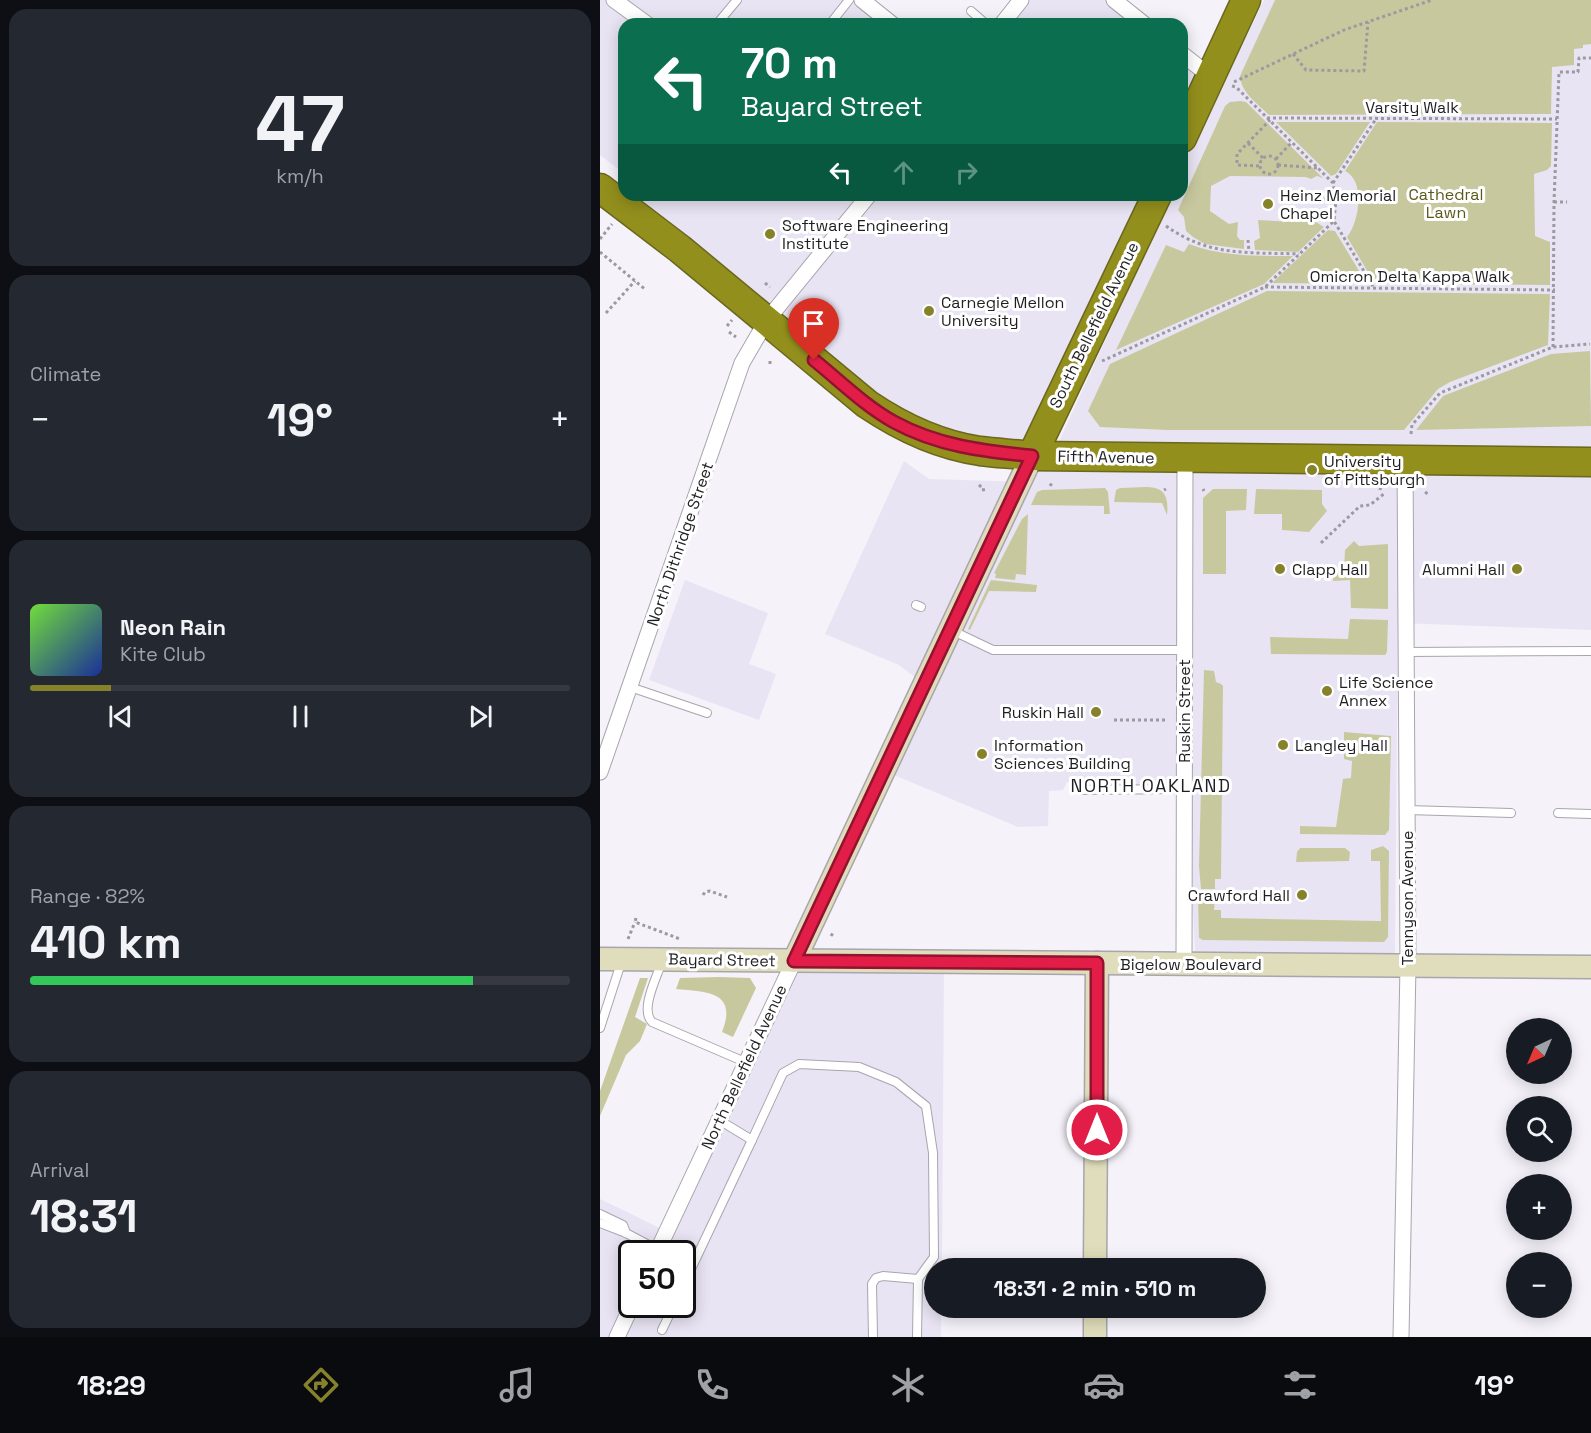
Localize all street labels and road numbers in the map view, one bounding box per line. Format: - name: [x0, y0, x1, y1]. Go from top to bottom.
- street label: Varsity Walk: [1365, 97, 1459, 118]
- street label: South Bellefield Avenue: [1045, 238, 1143, 412]
- street label: Omicron Delta Kappa Walk: [1310, 266, 1511, 287]
- street label: Fifth Avenue: [1057, 446, 1155, 468]
- street label: North Dithridge Street: [642, 459, 718, 629]
- street label: Ruskin Street: [1174, 659, 1195, 763]
- street label: Tennyson Avenue: [1397, 830, 1418, 966]
- street label: Bayard Street: [668, 949, 776, 971]
- street label: Bigelow Boulevard: [1120, 954, 1262, 975]
- street label: North Bellefield Avenue: [697, 981, 791, 1153]

